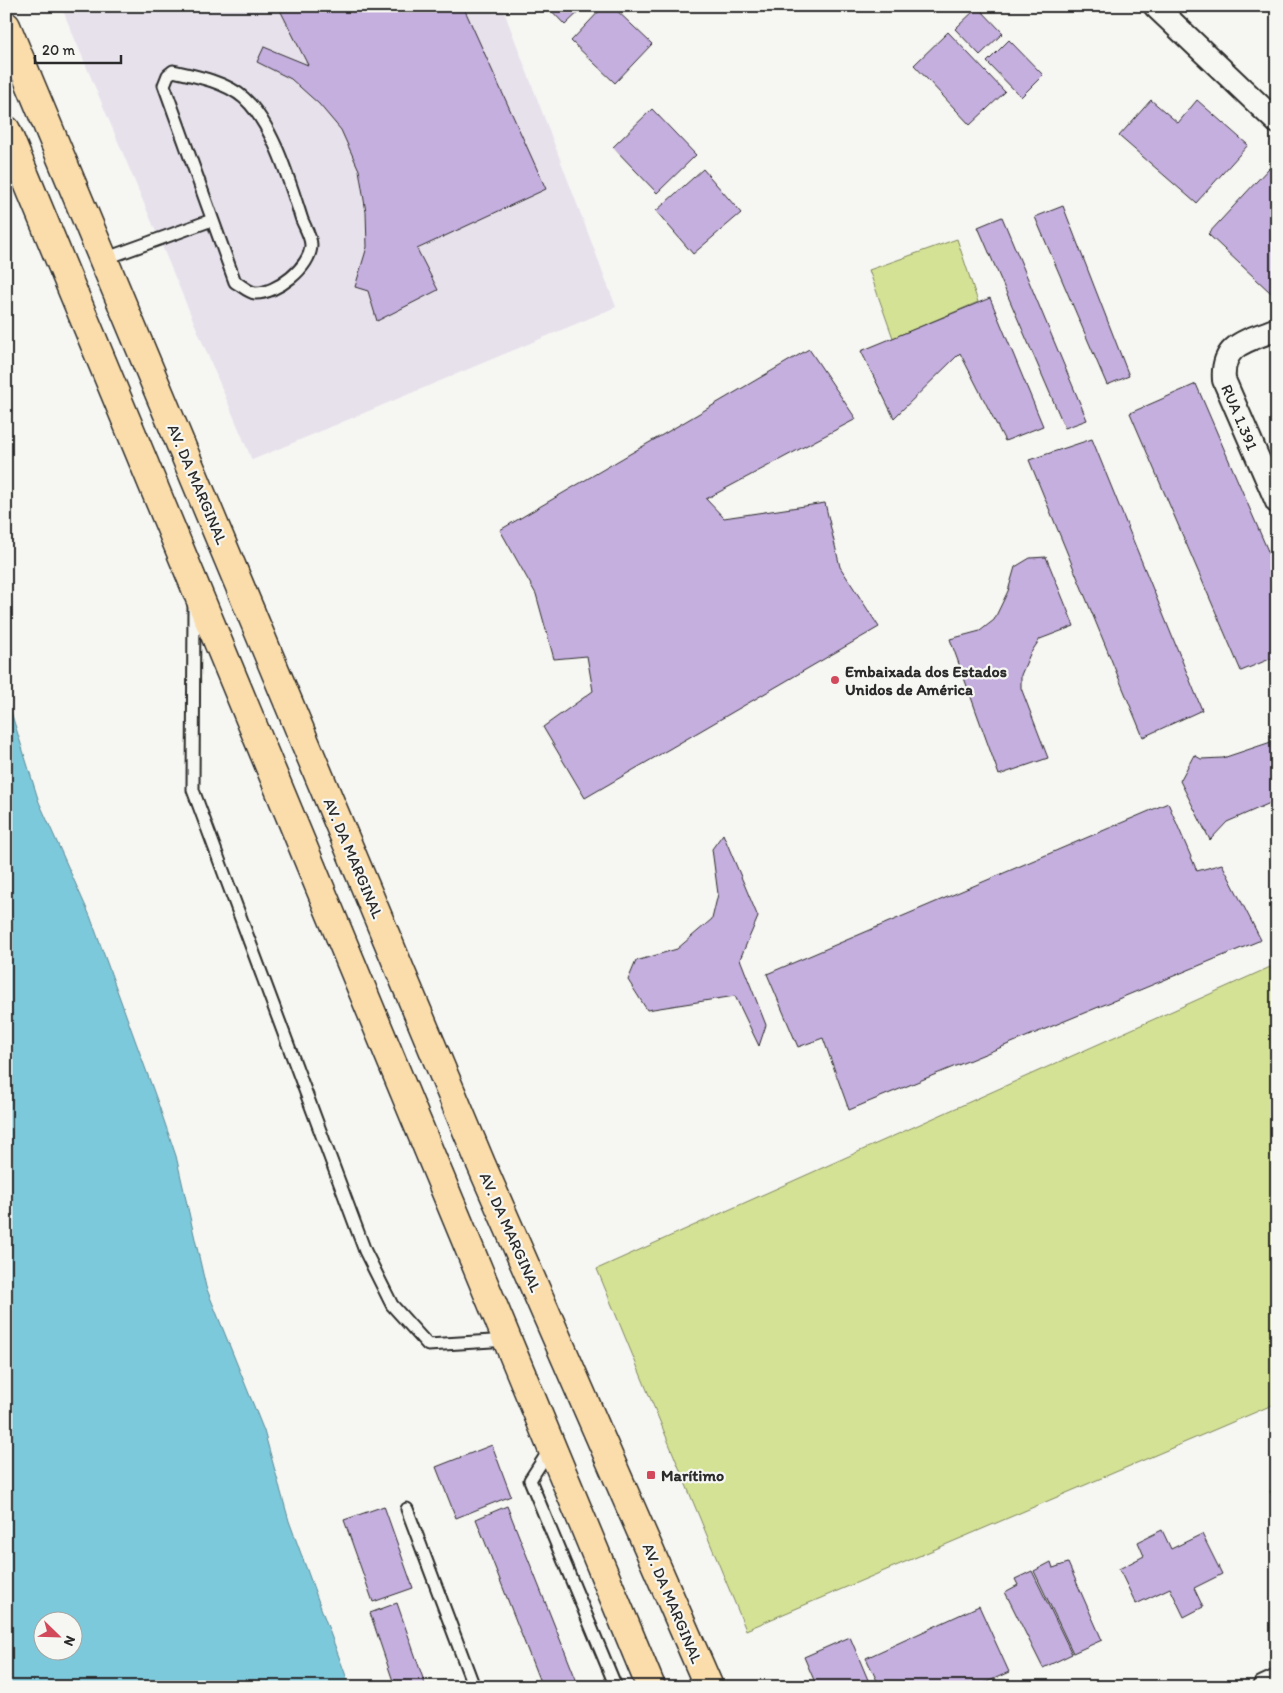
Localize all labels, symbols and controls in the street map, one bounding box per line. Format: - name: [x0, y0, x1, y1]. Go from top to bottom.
- scale bar: [35, 32, 121, 64]
- text: 20 m: [42, 41, 76, 59]
- street label: RUA 1.391: [1217, 381, 1262, 454]
- street label: AV. DA MARGINAL: [164, 421, 232, 547]
- place label: Embaixada dos Estados Unidos de América: [845, 662, 1007, 699]
- marker: Embaixada dos Estados Unidos de América: [829, 674, 841, 686]
- street label: AV. DA MARGINAL: [320, 795, 388, 921]
- street label: AV. DA MARGINAL: [476, 1169, 545, 1295]
- place label: Marítimo: [661, 1466, 724, 1485]
- marker: Marítimo: [645, 1469, 657, 1481]
- street label: AV. DA MARGINAL: [639, 1540, 707, 1666]
- north arrow: [32, 1610, 82, 1660]
- text: N: [60, 1633, 79, 1649]

